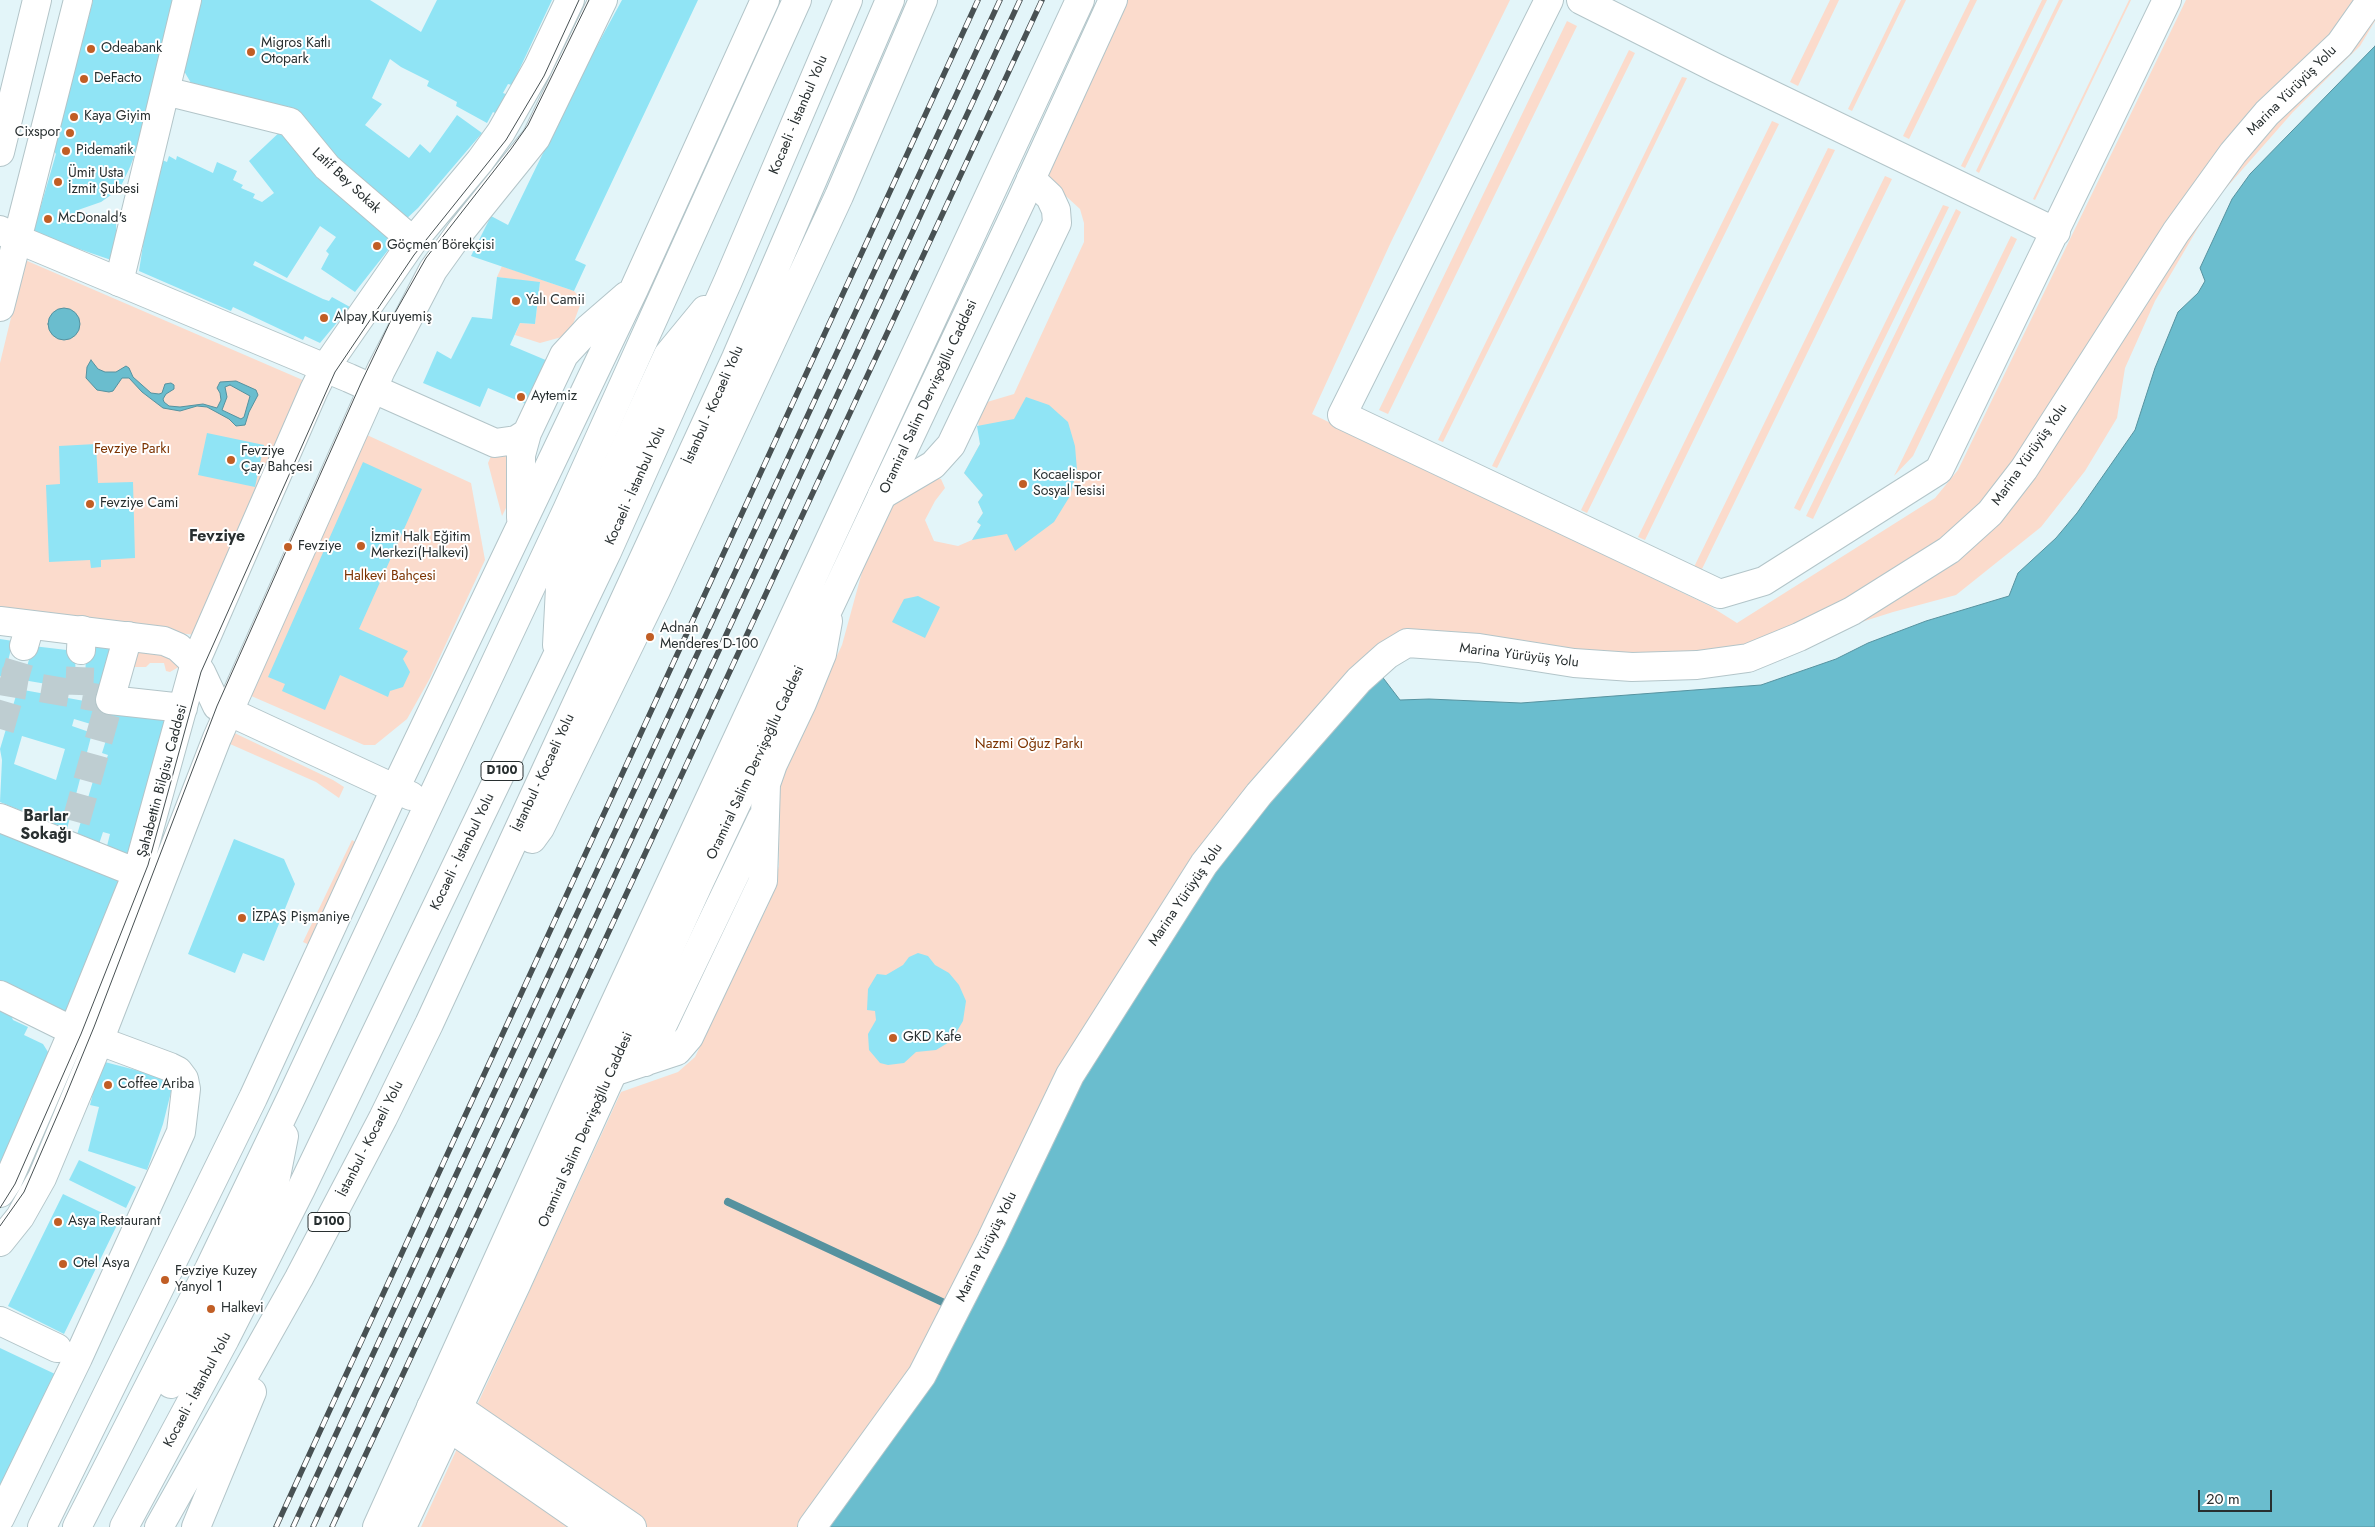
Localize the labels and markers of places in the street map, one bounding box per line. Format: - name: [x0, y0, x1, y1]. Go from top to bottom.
- place label: Migros Katlı Otopark: [261, 36, 331, 68]
- place label: Odeabank: [101, 41, 162, 57]
- marker: Odeabank: [85, 43, 97, 55]
- marker: Migros Katlı Otopark: [245, 46, 257, 58]
- place label: DeFacto: [94, 71, 142, 87]
- marker: DeFacto: [78, 73, 90, 85]
- place label: Kaya Giyim: [84, 109, 151, 125]
- marker: Kaya Giyim: [68, 111, 80, 123]
- place label: Cixspor: [15, 125, 60, 141]
- marker: Cixspor: [64, 127, 76, 139]
- place label: Pidematik: [76, 143, 133, 159]
- marker: Pidematik: [60, 145, 72, 157]
- place label: Ümit Usta İzmit Şubesi: [68, 166, 139, 198]
- marker: Ümit Usta İzmit Şubesi: [52, 176, 64, 188]
- place label: McDonald's: [58, 211, 127, 227]
- marker: McDonald's: [42, 213, 54, 225]
- place label: Göçmen Börekçisi: [387, 238, 495, 254]
- marker: Göçmen Börekçisi: [371, 240, 383, 252]
- place label: Yalı Camii: [526, 293, 585, 309]
- marker: Yalı Camii: [510, 295, 522, 307]
- place label: Alpay Kuruyemiş: [334, 310, 432, 326]
- marker: Alpay Kuruyemiş: [318, 312, 330, 324]
- place label: Aytemiz: [531, 389, 577, 405]
- marker: Aytemiz: [515, 391, 527, 403]
- place label: Fevziye Çay Bahçesi: [241, 444, 313, 477]
- marker: Fevziye Çay Bahçesi: [225, 454, 237, 466]
- place label: Kocaelispor Sosyal Tesisi: [1033, 468, 1105, 501]
- marker: Kocaelispor Sosyal Tesisi: [1017, 478, 1029, 490]
- place label: Fevziye Cami: [100, 496, 178, 512]
- marker: Fevziye Cami: [84, 498, 96, 510]
- place label: İzmit Halk Eğitim Merkezi(Halkevi): [371, 530, 471, 562]
- place label: Fevziye: [298, 539, 341, 555]
- marker: İzmit Halk Eğitim Merkezi(Halkevi): [355, 540, 367, 552]
- marker: Fevziye: [282, 541, 294, 553]
- place label: Adnan Menderes D-100: [660, 621, 758, 654]
- marker: Adnan Menderes D-100: [644, 631, 656, 643]
- place label: İZPAŞ Pişmaniye: [252, 910, 350, 926]
- marker: İZPAŞ Pişmaniye: [236, 912, 248, 924]
- place label: GKD Kafe: [903, 1030, 961, 1046]
- marker: GKD Kafe: [887, 1032, 899, 1044]
- place label: Coffee Ariba: [118, 1077, 194, 1093]
- marker: Coffee Ariba: [102, 1079, 114, 1091]
- place label: Asya Restaurant: [68, 1214, 160, 1230]
- marker: Asya Restaurant: [52, 1216, 64, 1228]
- place label: Otel Asya: [73, 1256, 130, 1272]
- marker: Otel Asya: [57, 1258, 69, 1270]
- place label: Fevziye Kuzey Yanyol 1: [175, 1264, 257, 1296]
- marker: Fevziye Kuzey Yanyol 1: [159, 1274, 171, 1286]
- place label: Halkevi: [221, 1301, 264, 1317]
- marker: Halkevi: [205, 1303, 217, 1315]

